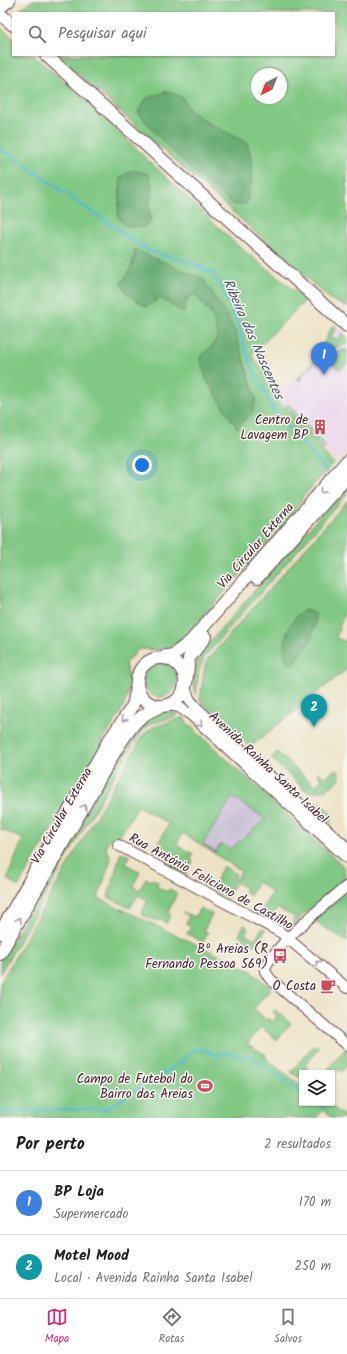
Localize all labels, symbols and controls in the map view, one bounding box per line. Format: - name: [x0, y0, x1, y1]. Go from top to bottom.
- search box: [12, 12, 335, 56]
- text: Pesquisar aqui: [58, 22, 147, 46]
- icon: search: [26, 23, 48, 45]
- north arrow: [251, 68, 287, 104]
- water label: Ribeira das Nascentes: [216, 275, 290, 405]
- pin: 1: [311, 342, 337, 375]
- place label: Centro de Lavagem BP: [240, 410, 309, 446]
- building icon: Centro de Lavagem BP: [311, 418, 329, 436]
- your location: [132, 455, 152, 475]
- one-way arrow: [319, 486, 327, 494]
- street label: Via Circular Externa: [212, 498, 300, 594]
- pin: 2: [301, 694, 327, 727]
- street label: Avenida Rainha Santa Isabel: [203, 707, 333, 829]
- one-way arrow: [121, 715, 129, 722]
- one-way arrow: [195, 719, 203, 726]
- street label: Via Circular Externa: [26, 764, 98, 868]
- one-way arrow: [79, 804, 86, 811]
- street label: Rua António Feliciano de Castilho: [125, 828, 297, 936]
- one-way arrow: [15, 917, 22, 924]
- place label: Bº Areias (R Fernando Pessoa 569): [145, 939, 268, 975]
- bus stop icon: Bº Areias (R Fernando Pessoa 569): [271, 947, 289, 965]
- one-way arrow: [315, 961, 323, 968]
- place label: O Costa: [272, 976, 316, 997]
- cafe icon: O Costa: [319, 977, 337, 995]
- place label: Campo de Futebol do Bairro das Areias: [76, 1069, 193, 1105]
- map controls: [299, 1070, 335, 1106]
- button: layers: [299, 1070, 335, 1106]
- sports icon: Campo de Futebol do Bairro das Areias: [196, 1077, 214, 1095]
- text: Por perto: [16, 1131, 85, 1158]
- text: 2 resultados: [264, 1134, 331, 1155]
- text: BP Loja: [54, 1180, 104, 1204]
- text: 1: [27, 1192, 31, 1213]
- text: 170 m: [299, 1192, 331, 1213]
- text: Supermercado: [54, 1204, 128, 1225]
- text: Motel Mood: [54, 1244, 129, 1268]
- text: 2: [25, 1256, 33, 1277]
- text: 250 m: [294, 1256, 331, 1277]
- text: Local · Avenida Rainha Santa Isabel: [54, 1268, 252, 1289]
- tab: Mapa: [45, 1306, 69, 1348]
- tab: Rotas: [159, 1306, 184, 1348]
- tab: Salvos: [274, 1306, 302, 1348]

